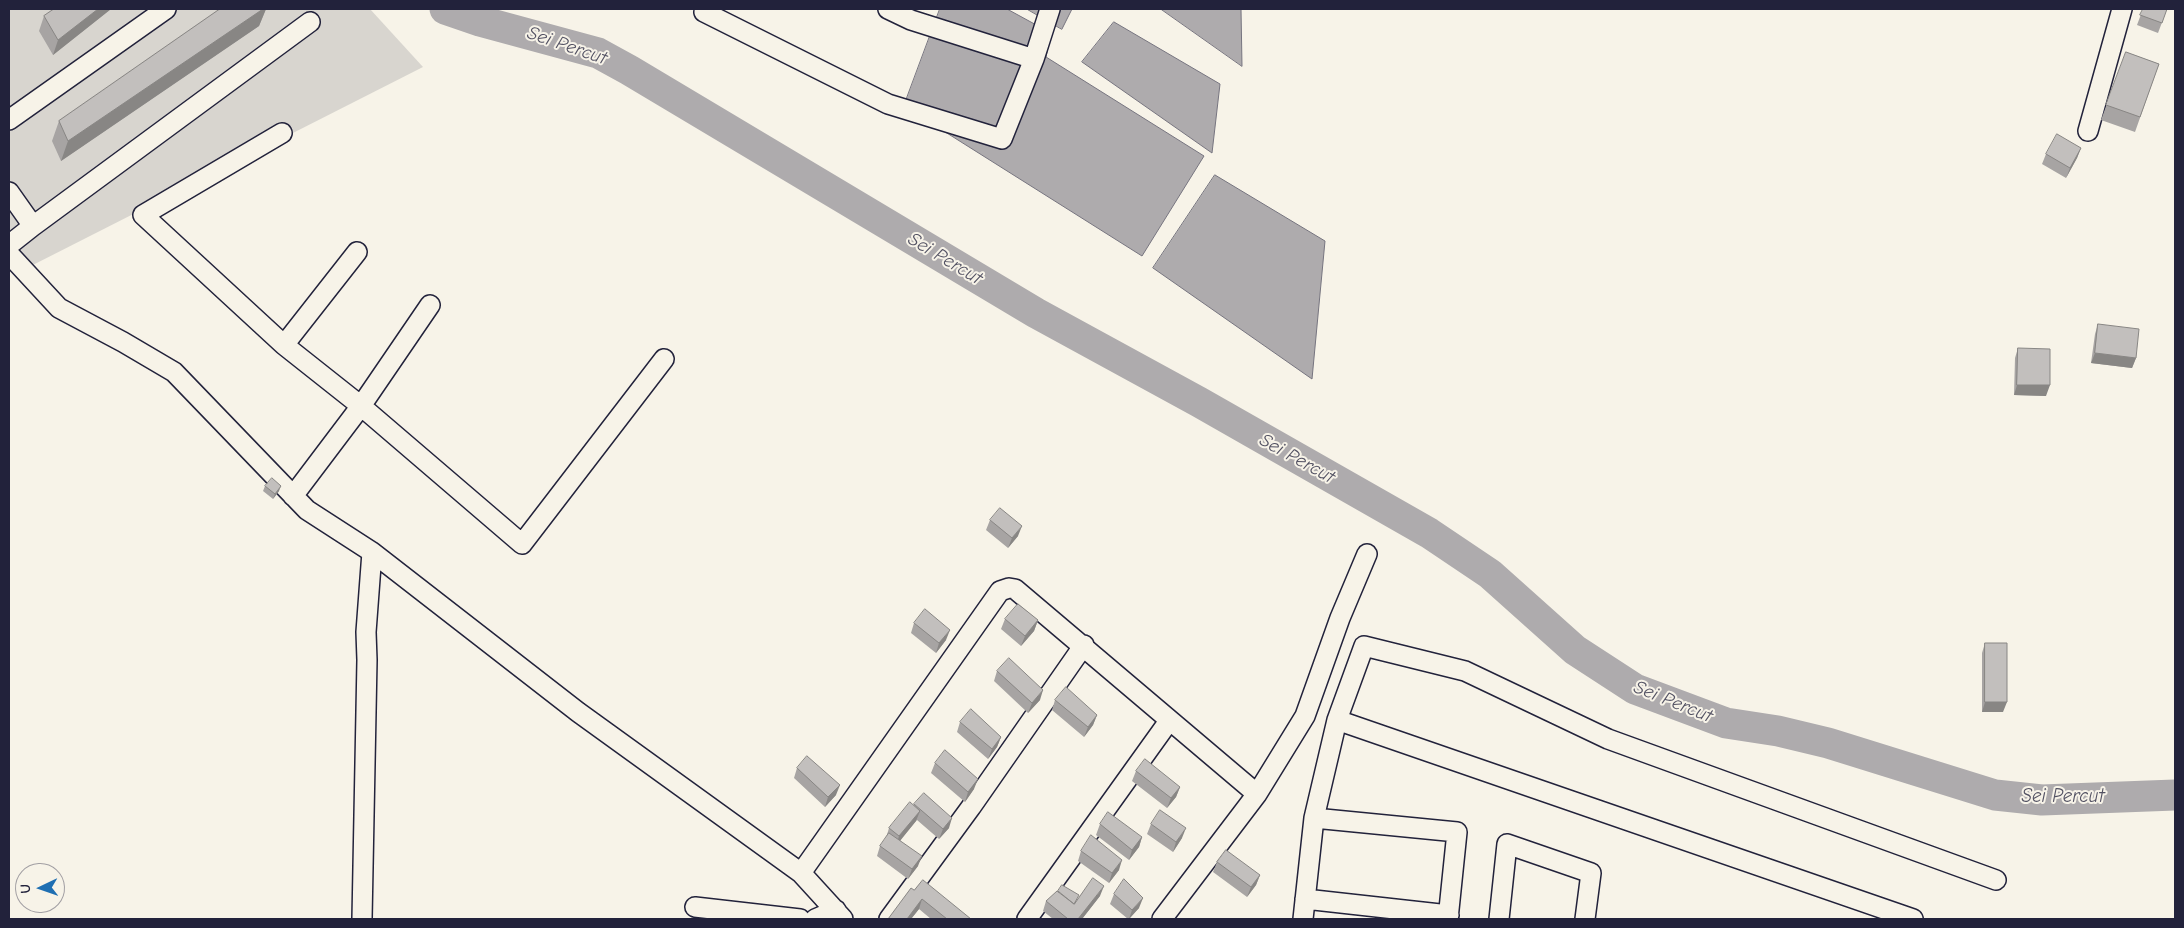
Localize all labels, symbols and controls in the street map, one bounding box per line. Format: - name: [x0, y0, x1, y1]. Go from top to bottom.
- water label: Sei Percut: [524, 22, 610, 70]
- water label: Sei Percut: [904, 228, 986, 290]
- water label: Sei Percut: [1255, 429, 1339, 489]
- water label: Sei Percut: [1630, 676, 1716, 728]
- water label: Sei Percut: [2022, 786, 2104, 808]
- north arrow: [15, 863, 65, 913]
- text: U: [17, 884, 34, 894]

